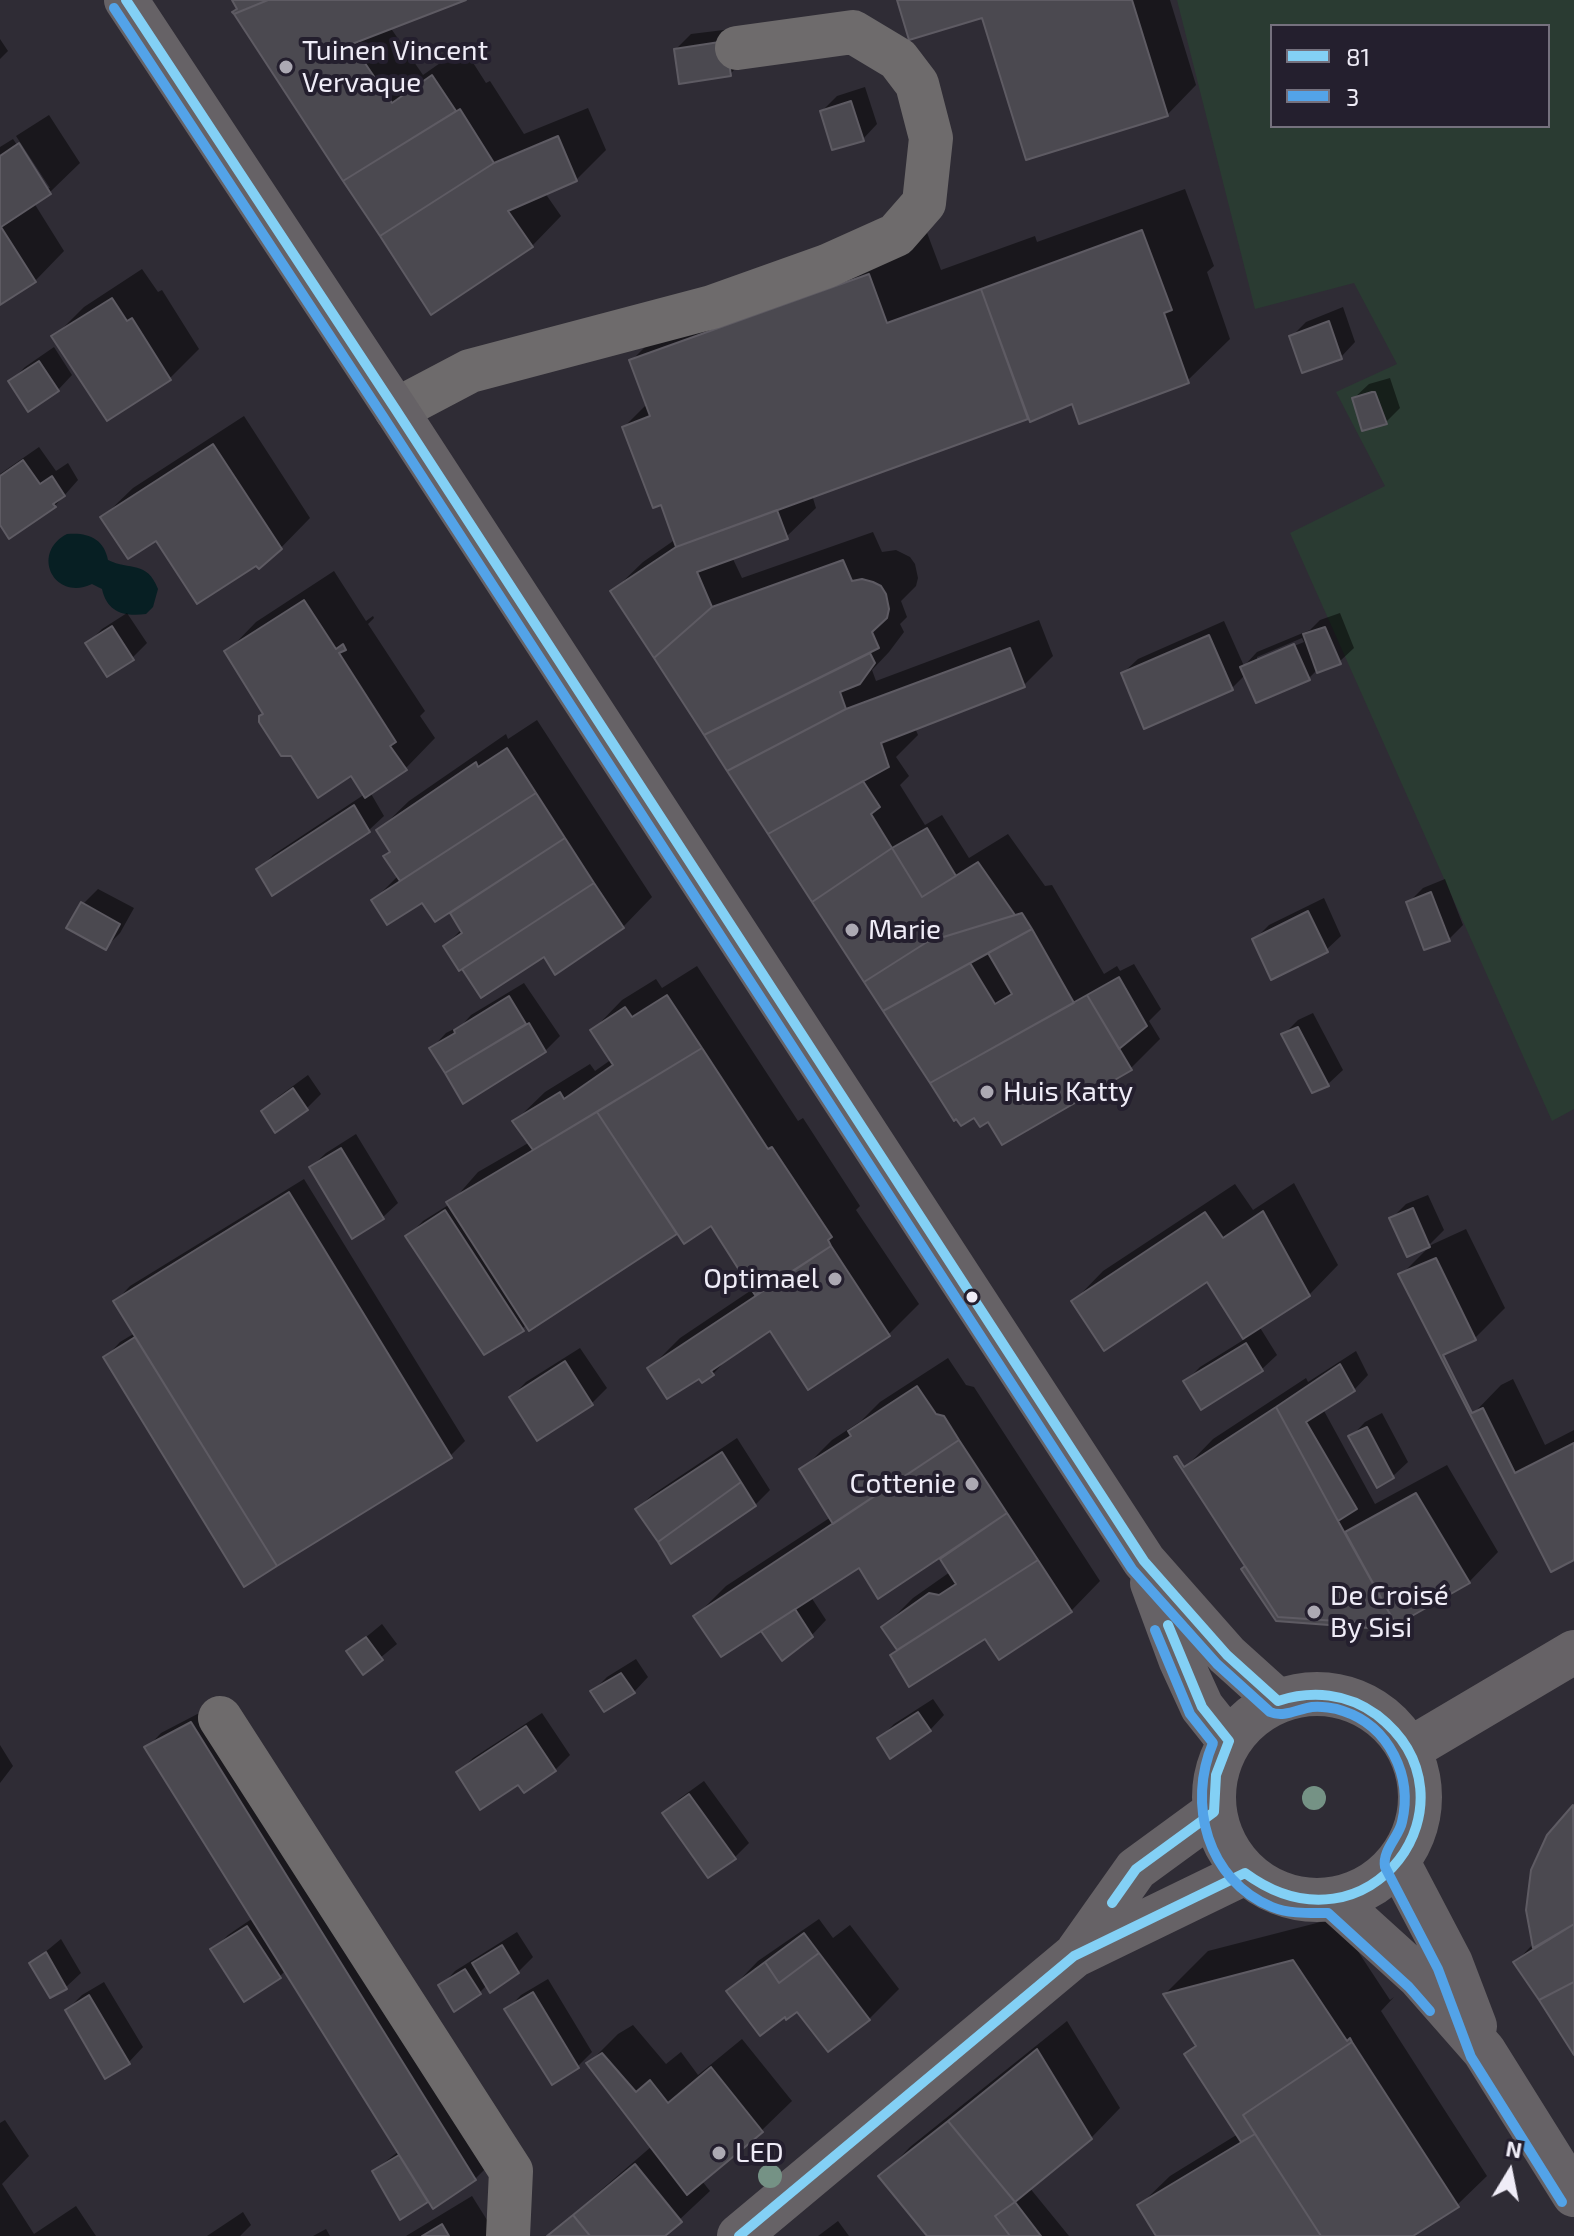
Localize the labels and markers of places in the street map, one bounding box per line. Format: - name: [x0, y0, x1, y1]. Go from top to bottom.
- place label: Tuinen Vincent Vervaque: [302, 34, 488, 100]
- marker: Tuinen Vincent Vervaque: [277, 58, 295, 76]
- place label: Marie: [868, 913, 941, 947]
- marker: Marie: [843, 921, 861, 939]
- place label: Huis Katty: [1003, 1075, 1133, 1109]
- marker: Huis Katty: [978, 1083, 996, 1101]
- place label: Optimael: [703, 1262, 819, 1296]
- marker: Optimael: [826, 1270, 844, 1288]
- unlabelled marker: [964, 1289, 980, 1305]
- place label: Cottenie: [850, 1467, 956, 1501]
- marker: Cottenie: [963, 1475, 981, 1493]
- place label: De Croisé By Sisi: [1330, 1579, 1449, 1645]
- marker: De Croisé By Sisi: [1305, 1603, 1323, 1621]
- place label: LED: [735, 2136, 784, 2170]
- marker: LED: [710, 2144, 728, 2162]

